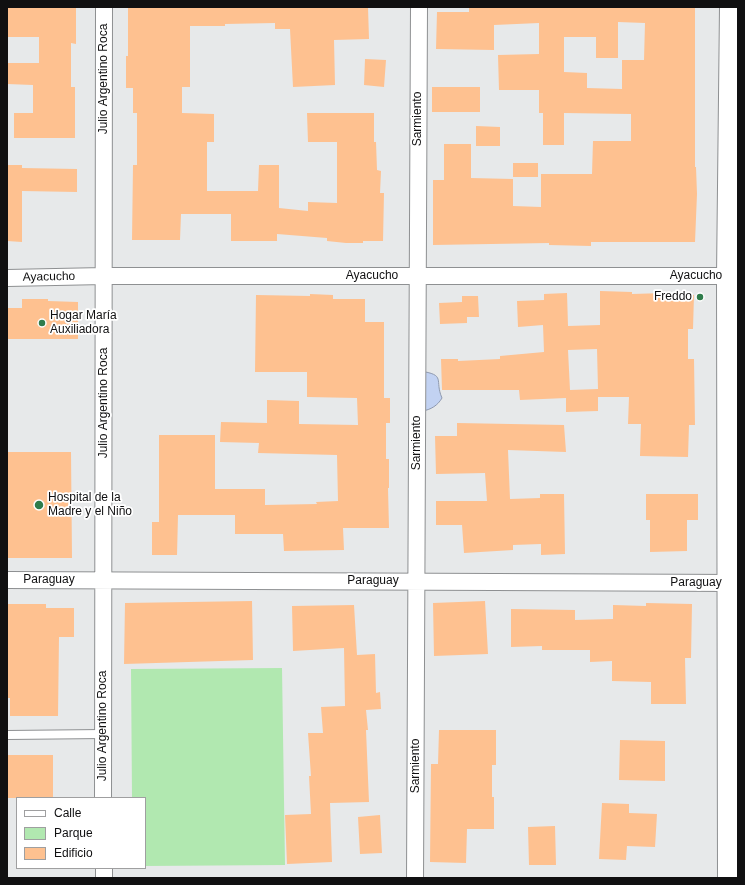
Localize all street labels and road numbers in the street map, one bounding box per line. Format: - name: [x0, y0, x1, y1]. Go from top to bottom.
- street label: Julio Argentino Roca: [97, 24, 111, 134]
- street label: Sarmiento: [411, 92, 425, 146]
- street label: Ayacucho: [23, 269, 75, 285]
- street label: Ayacucho: [346, 269, 398, 283]
- street label: Ayacucho: [670, 269, 722, 283]
- street label: Julio Argentino Roca: [97, 348, 111, 458]
- street label: Sarmiento: [410, 416, 424, 470]
- street label: Paraguay: [23, 573, 75, 587]
- street label: Paraguay: [347, 574, 399, 588]
- street label: Paraguay: [670, 576, 722, 590]
- street label: Julio Argentino Roca: [96, 671, 110, 781]
- street label: Sarmiento: [409, 739, 423, 793]

